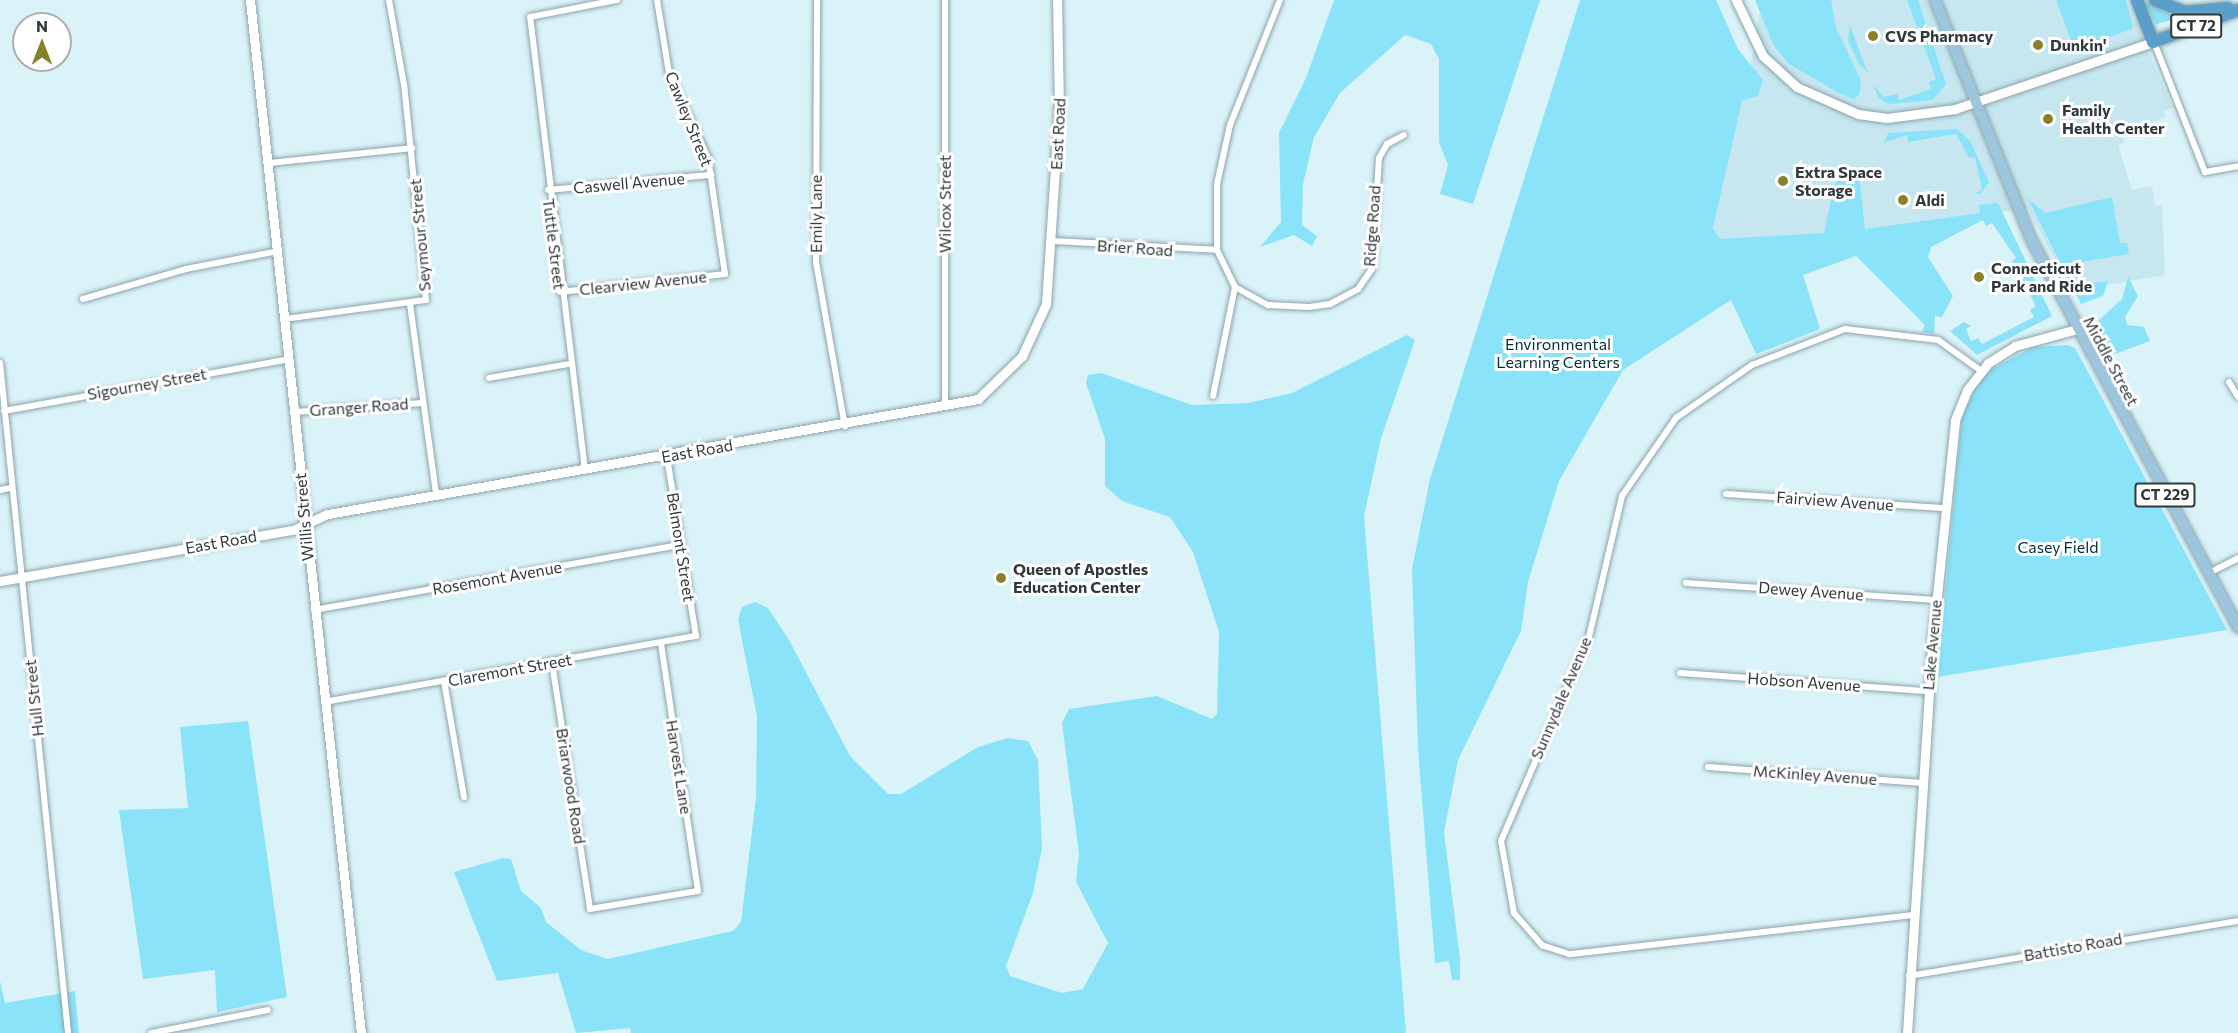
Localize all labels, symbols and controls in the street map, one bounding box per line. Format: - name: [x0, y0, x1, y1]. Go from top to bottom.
- north arrow: [12, 12, 72, 72]
- road number: CT 72: [2169, 14, 2223, 38]
- text: N: [36, 16, 48, 35]
- place label: CVS Pharmacy: [1885, 26, 1993, 46]
- marker: CVS Pharmacy: [1866, 29, 1880, 43]
- place label: Dunkin': [2050, 35, 2107, 55]
- marker: Dunkin': [2031, 38, 2045, 52]
- street label: Cawley Street: [661, 69, 717, 169]
- street label: East Road: [1047, 98, 1069, 170]
- place label: Family Health Center: [2062, 100, 2165, 138]
- marker: Family Health Center: [2039, 110, 2057, 128]
- street label: Wilcox Street: [935, 155, 955, 253]
- place label: Extra Space Storage: [1795, 162, 1882, 200]
- street label: Caswell Avenue: [572, 169, 686, 197]
- marker: Extra Space Storage: [1776, 174, 1790, 188]
- street label: Emily Lane: [806, 175, 826, 253]
- street label: Seymour Street: [406, 178, 434, 292]
- street label: Ridge Road: [1360, 185, 1384, 267]
- place label: Aldi: [1915, 190, 1945, 210]
- marker: Aldi: [1896, 193, 1910, 207]
- street label: Tuttle Street: [539, 197, 569, 291]
- street label: Brier Road: [1096, 236, 1174, 260]
- place label: Connecticut Park and Ride: [1991, 258, 2092, 296]
- street label: Clearview Avenue: [578, 267, 708, 299]
- marker: Connecticut Park and Ride: [1972, 270, 1986, 284]
- street label: Middle Street: [2079, 313, 2143, 409]
- park label: Environmental Learning Centers: [1496, 334, 1620, 372]
- street label: Sigourney Street: [86, 364, 208, 404]
- street label: Granger Road: [309, 394, 409, 420]
- street label: East Road: [660, 435, 734, 467]
- street label: Willis Street: [291, 472, 317, 562]
- road number: CT 229: [2134, 483, 2196, 507]
- street label: Fairview Avenue: [1776, 487, 1894, 515]
- street label: Belmont Street: [663, 491, 699, 603]
- street label: East Road: [184, 526, 258, 558]
- park label: Casey Field: [2017, 537, 2099, 557]
- street label: Rosemont Avenue: [431, 557, 563, 599]
- place label: Queen of Apostles Education Center: [1013, 559, 1148, 597]
- marker: Queen of Apostles Education Center: [994, 571, 1008, 585]
- street label: Dewey Avenue: [1758, 578, 1864, 604]
- street label: Lake Avenue: [1918, 599, 1946, 691]
- street label: Sunnydale Avenue: [1527, 634, 1595, 762]
- street label: Claremont Street: [447, 650, 573, 690]
- street label: Hull Street: [20, 659, 48, 737]
- street label: Hobson Avenue: [1747, 668, 1861, 696]
- street label: Harvest Lane: [662, 719, 696, 815]
- street label: Briarwood Road: [552, 727, 590, 845]
- street label: McKinley Avenue: [1752, 761, 1878, 789]
- street label: Battisto Road: [2022, 929, 2124, 965]

